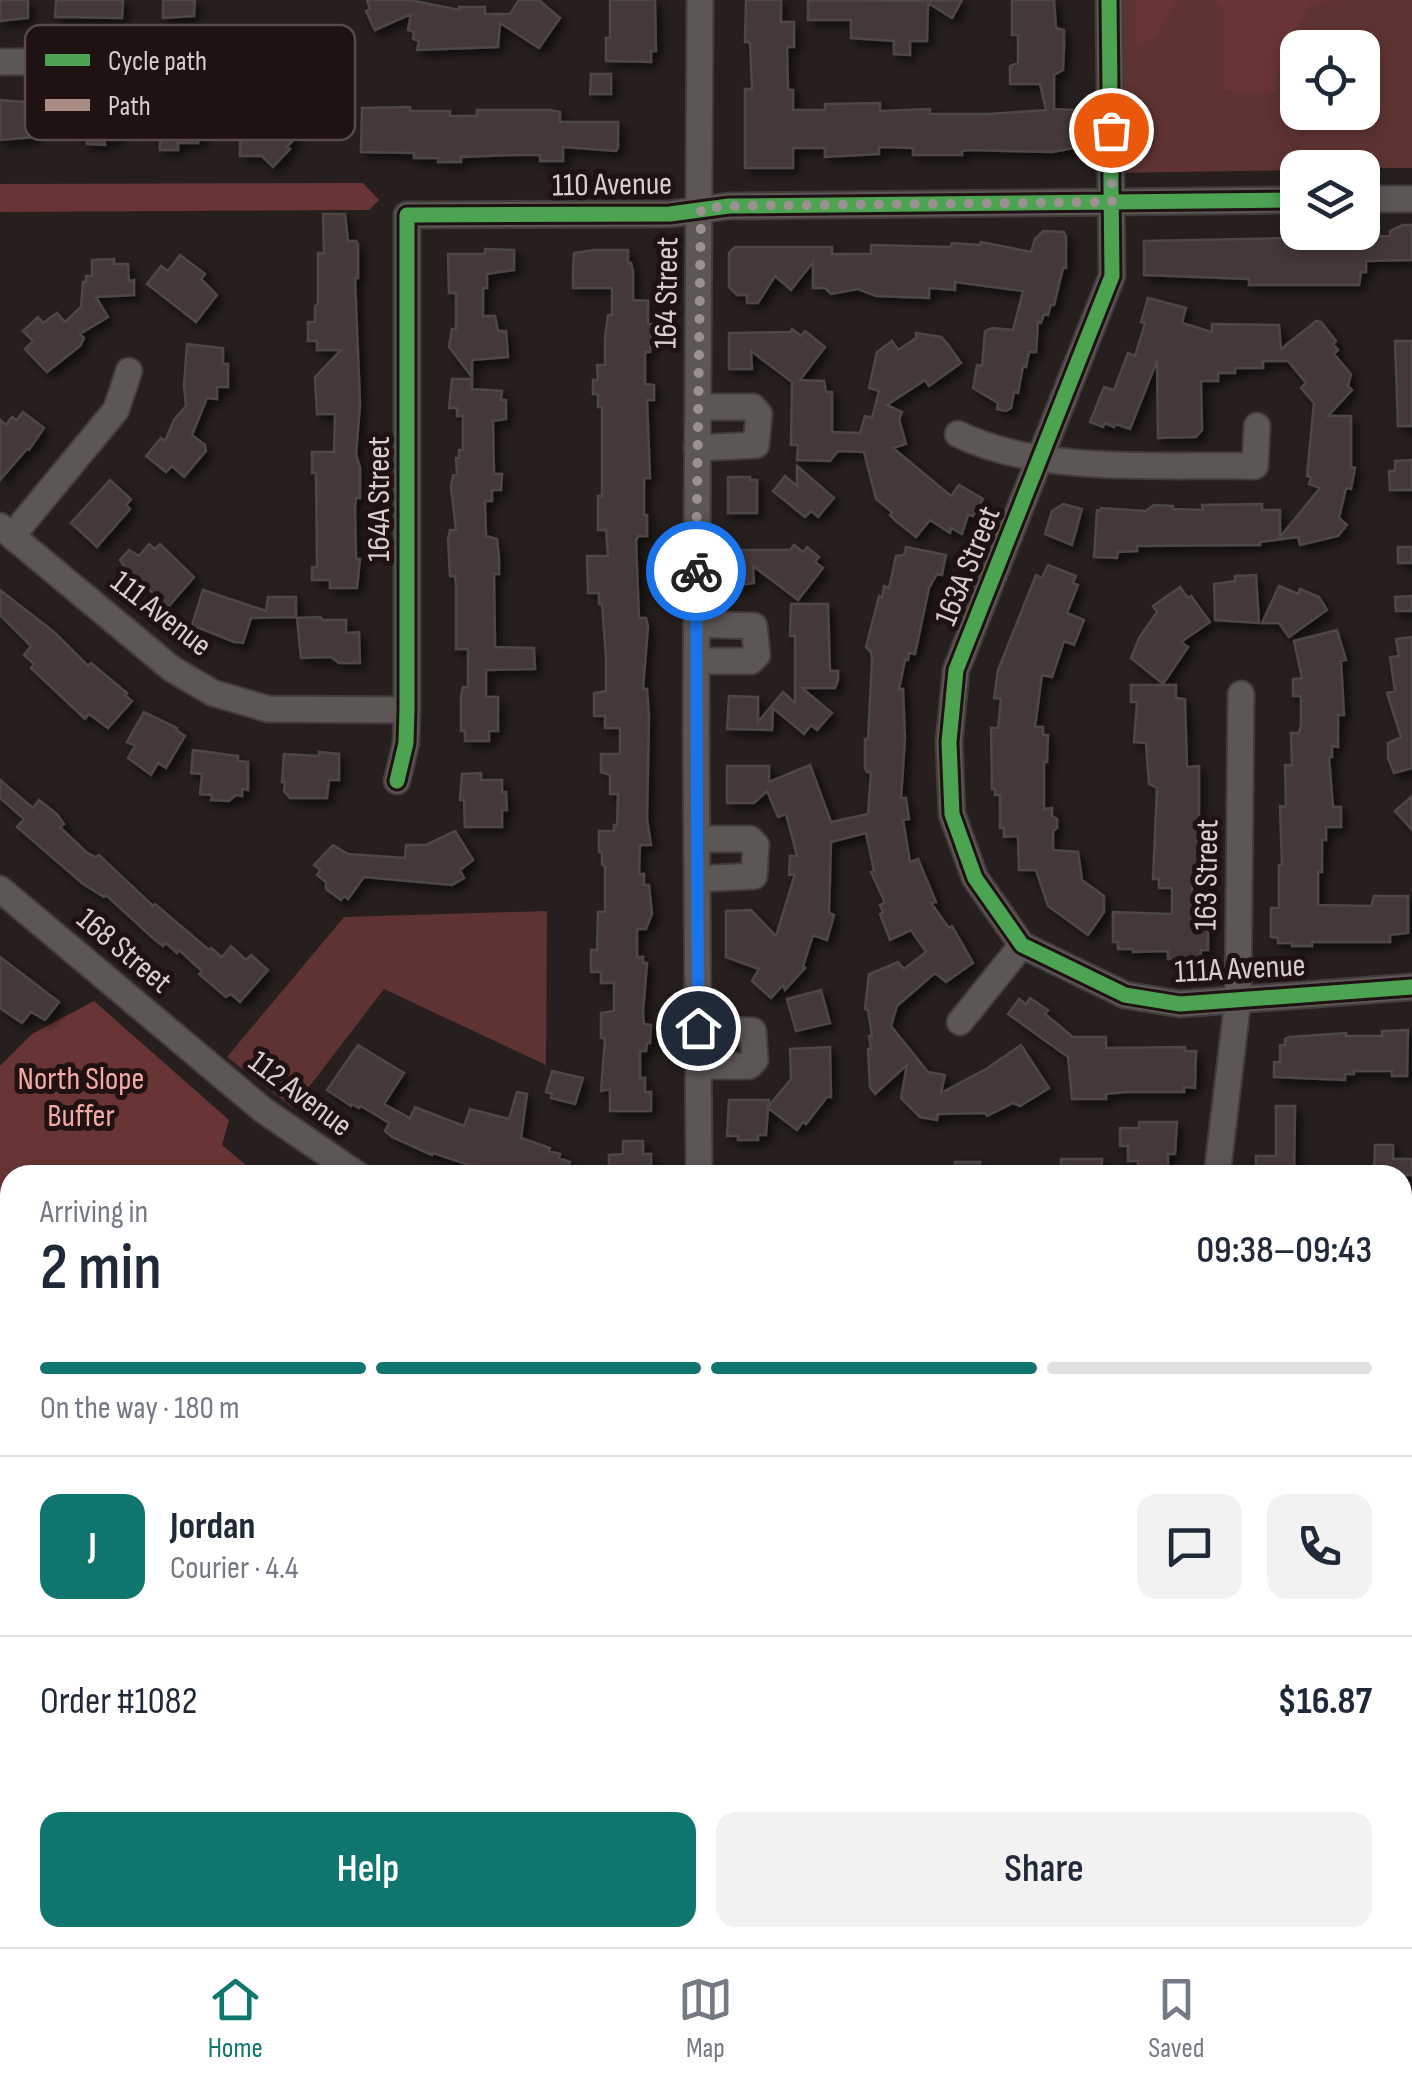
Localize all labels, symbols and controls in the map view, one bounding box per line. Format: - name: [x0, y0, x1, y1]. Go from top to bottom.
- legend: [25, 25, 355, 140]
- map controls: [1280, 30, 1380, 250]
- button: locate: [1280, 30, 1380, 130]
- text: Cycle path: [108, 45, 207, 78]
- pin: [1069, 88, 1154, 173]
- text: Path: [108, 90, 151, 123]
- icon: bag: [1084, 103, 1139, 158]
- button: layers: [1280, 150, 1380, 250]
- street label: 110 Avenue: [552, 164, 672, 206]
- street label: 164 Street: [647, 237, 687, 349]
- street label: 164A Street: [360, 436, 399, 562]
- street label: 163A Street: [927, 501, 1009, 631]
- courier: [646, 521, 746, 621]
- icon: bike: [669, 544, 724, 599]
- street label: 111 Avenue: [103, 563, 219, 665]
- street label: 163 Street: [1187, 819, 1227, 931]
- street label: 168 Street: [69, 900, 179, 1002]
- street label: 111A Avenue: [1174, 946, 1306, 992]
- pin: [656, 986, 741, 1071]
- icon: home: [671, 1001, 726, 1056]
- street label: 112 Avenue: [241, 1043, 359, 1145]
- park label: North Slope Buffer: [18, 1060, 144, 1136]
- text: Arriving in: [40, 1193, 148, 1232]
- text: 09:38–09:43: [1197, 1228, 1372, 1273]
- text: 2 min: [40, 1230, 162, 1308]
- text: On the way · 180 m: [40, 1389, 239, 1428]
- button: chat: [1137, 1494, 1242, 1599]
- button: phone: [1267, 1494, 1372, 1599]
- text: Jordan: [170, 1504, 255, 1549]
- text: J: [88, 1524, 97, 1569]
- text: Courier · 4.4: [170, 1549, 298, 1588]
- text: Order #1082: [40, 1679, 197, 1724]
- text: $16.87: [1277, 1679, 1372, 1724]
- button: Help: [40, 1812, 696, 1927]
- button: Share: [716, 1812, 1372, 1927]
- tab: Home: [208, 1972, 263, 2065]
- tab: Map: [678, 1972, 733, 2065]
- tab: Saved: [1148, 1972, 1204, 2065]

